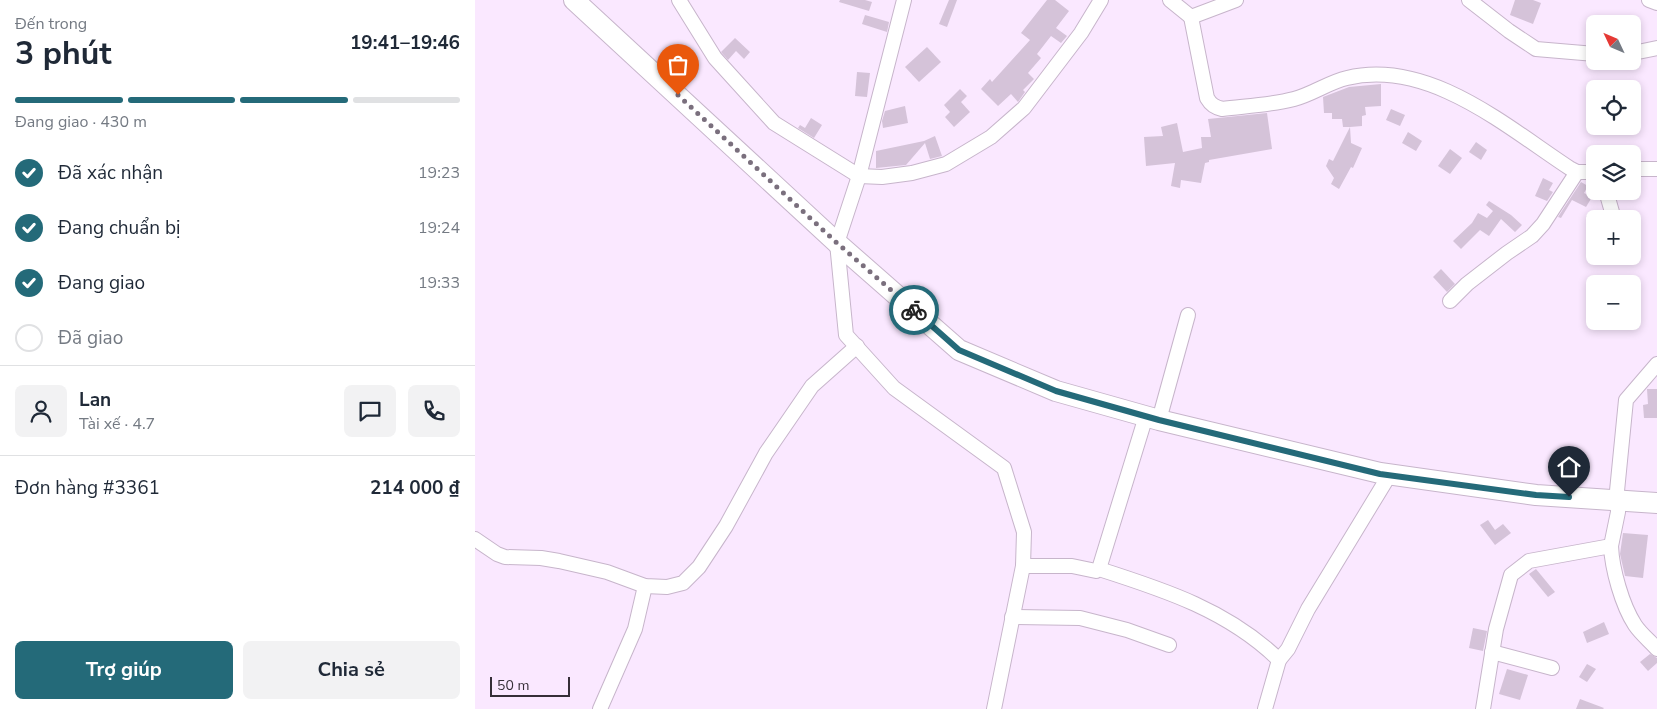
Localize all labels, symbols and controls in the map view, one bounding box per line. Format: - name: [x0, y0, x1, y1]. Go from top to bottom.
- text: Đến trong: [15, 13, 87, 35]
- north arrow: [1586, 15, 1641, 70]
- map controls: [1586, 15, 1641, 330]
- text: 19:41–19:46: [350, 30, 460, 56]
- text: 3 phút: [15, 32, 112, 75]
- pin: [657, 44, 699, 95]
- icon: bag: [664, 51, 692, 79]
- button: locate: [1586, 80, 1641, 135]
- text: Đang giao · 430 m: [15, 111, 147, 133]
- button: layers: [1586, 145, 1641, 200]
- icon: check: [15, 159, 43, 187]
- text: Đã xác nhận: [58, 160, 163, 186]
- text: 19:23: [418, 162, 460, 184]
- button: +: [1586, 210, 1641, 265]
- icon: check: [15, 214, 43, 242]
- text: Đang chuẩn bị: [58, 215, 180, 241]
- text: 19:24: [418, 217, 460, 239]
- icon: check: [15, 269, 43, 297]
- text: Đang giao: [58, 270, 145, 296]
- text: 19:33: [418, 272, 460, 294]
- button: −: [1586, 275, 1641, 330]
- courier: [889, 285, 939, 335]
- icon: bike: [900, 296, 928, 324]
- text: Đã giao: [58, 325, 123, 351]
- button: person: [15, 385, 67, 437]
- button: chat: [344, 385, 396, 437]
- button: phone: [408, 385, 460, 437]
- text: Lan: [79, 387, 111, 413]
- text: Tài xế · 4.7: [79, 413, 155, 435]
- pin: [1548, 446, 1590, 497]
- icon: home: [1555, 453, 1583, 481]
- text: Đơn hàng #3361: [15, 475, 160, 501]
- text: 214 000 ₫: [370, 475, 460, 501]
- button: Trợ giúp: [15, 641, 233, 699]
- button: Chia sẻ: [243, 641, 460, 699]
- scale bar: [490, 674, 570, 697]
- text: 50 m: [497, 676, 529, 695]

